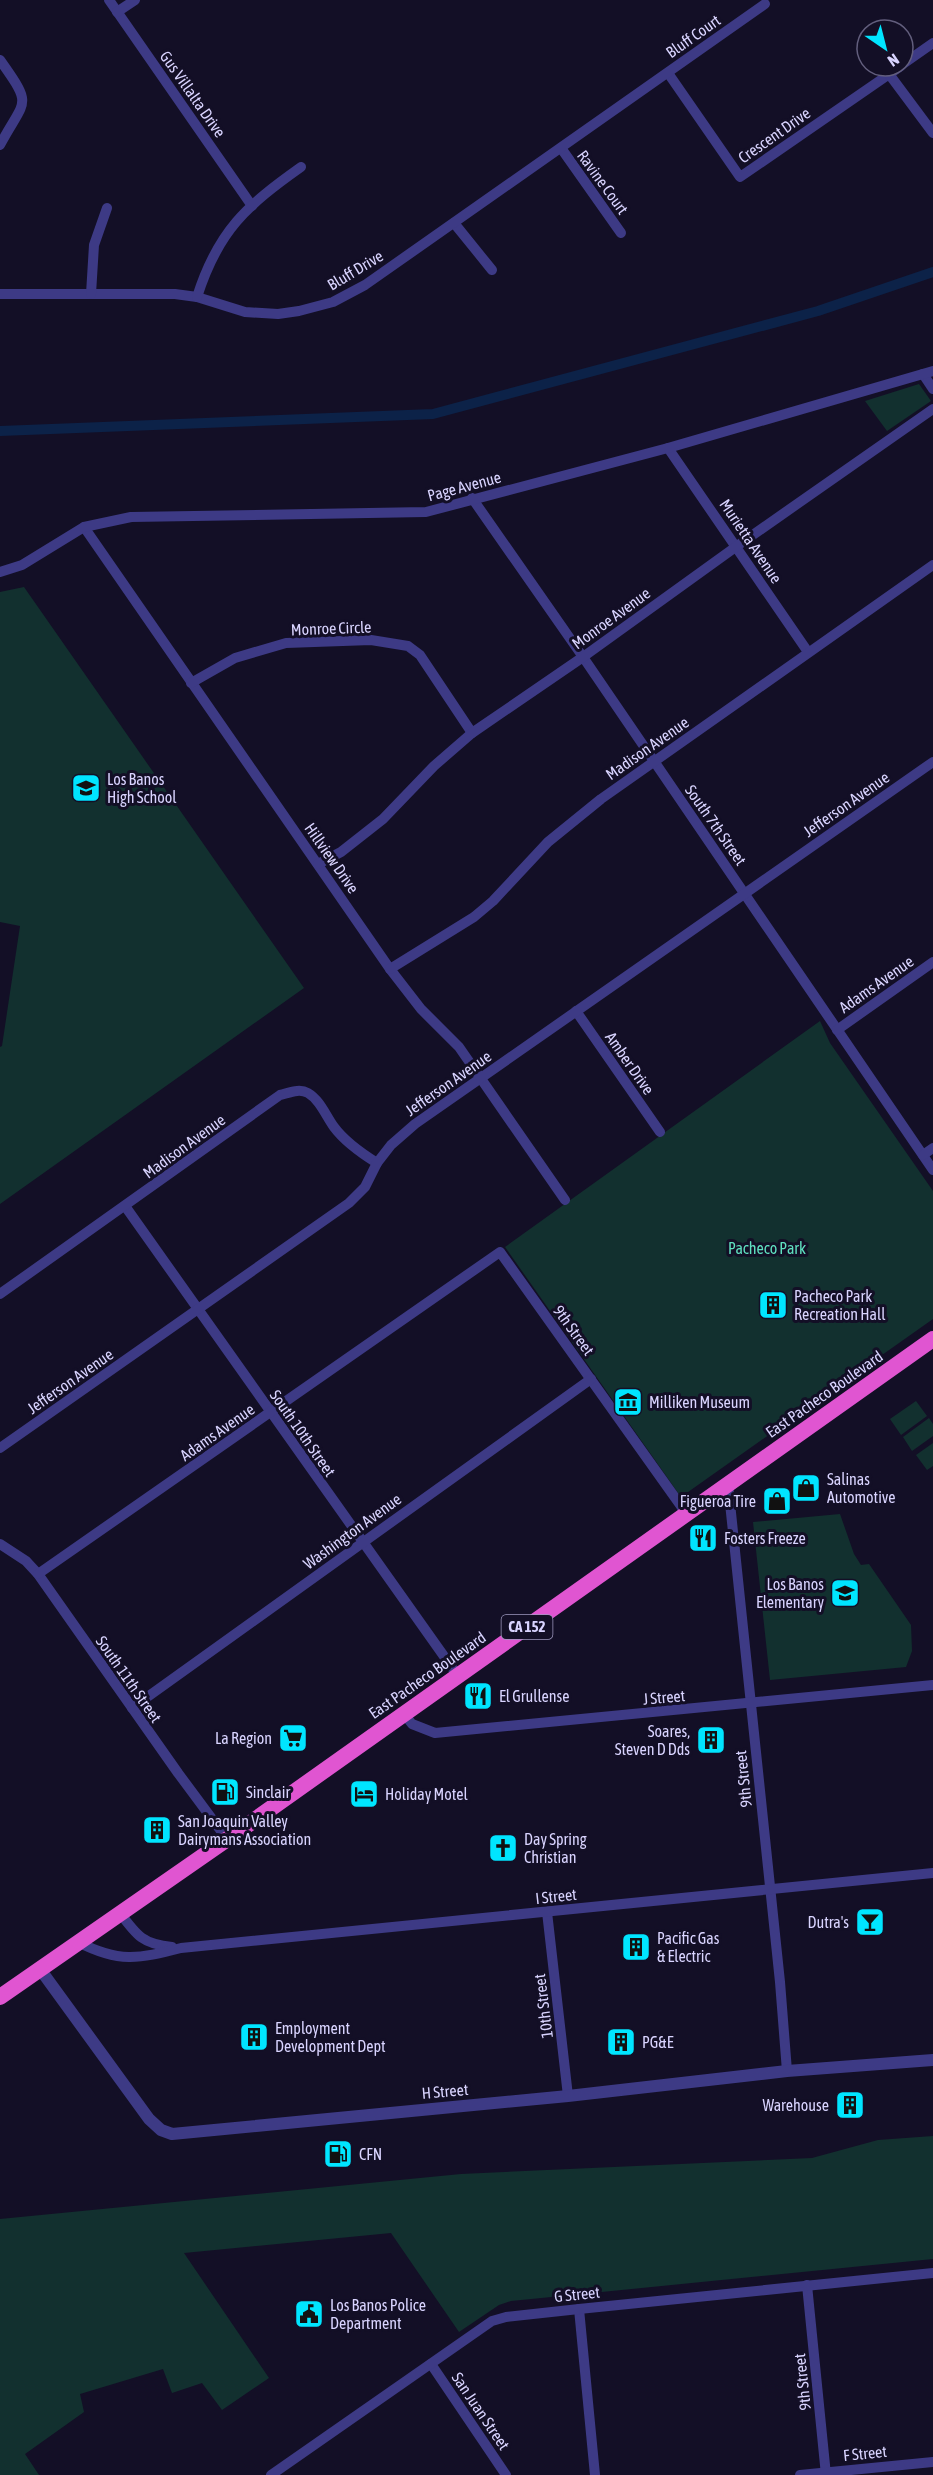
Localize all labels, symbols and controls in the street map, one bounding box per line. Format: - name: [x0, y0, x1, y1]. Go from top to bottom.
- street label: Bluff Court: [662, 11, 724, 61]
- north arrow: [855, 18, 915, 78]
- street label: Gus Villalta Drive: [157, 47, 229, 141]
- text: N: [885, 50, 903, 70]
- street label: Crescent Drive: [735, 104, 813, 166]
- street label: Ravine Court: [574, 147, 632, 218]
- street label: Bluff Drive: [324, 246, 386, 294]
- street label: Page Avenue: [425, 468, 503, 505]
- street label: Murietta Avenue: [716, 496, 786, 586]
- street label: Monroe Avenue: [569, 584, 653, 652]
- street label: Monroe Circle: [290, 618, 372, 638]
- street label: Madison Avenue: [602, 713, 692, 783]
- street label: Jefferson Avenue: [800, 768, 892, 840]
- place label: Los Banos High School: [107, 770, 177, 807]
- school or university icon: Los Banos High School: [70, 772, 102, 804]
- street label: South 7th Street: [682, 781, 750, 869]
- street label: Hillview Drive: [301, 819, 363, 897]
- street label: Adams Avenue: [835, 952, 917, 1016]
- street label: Amber Drive: [602, 1028, 658, 1098]
- street label: Jefferson Avenue: [402, 1047, 494, 1119]
- street label: Madison Avenue: [140, 1110, 228, 1182]
- park label: Pacheco Park: [728, 1239, 806, 1257]
- place label: Pacheco Park Recreation Hall: [794, 1287, 886, 1323]
- building icon: Pacheco Park Recreation Hall: [757, 1289, 789, 1321]
- street label: 9th Street: [550, 1302, 598, 1359]
- street label: Jefferson Avenue: [24, 1345, 116, 1417]
- street label: East Pacheco Boulevard: [762, 1347, 886, 1441]
- street label: South 10th Street: [267, 1386, 340, 1480]
- museum icon: Milliken Museum: [612, 1386, 644, 1418]
- place label: Milliken Museum: [649, 1393, 750, 1411]
- street label: Adams Avenue: [176, 1400, 258, 1464]
- place label: Salinas Automotive: [827, 1470, 896, 1506]
- shop icon: Salinas Automotive: [790, 1472, 822, 1504]
- shop icon: Figueroa Tire: [761, 1485, 793, 1517]
- street label: Washington Avenue: [300, 1489, 405, 1573]
- place label: Figueroa Tire: [680, 1492, 756, 1511]
- restaurant icon: Fosters Freeze: [687, 1522, 719, 1554]
- place label: Fosters Freeze: [724, 1529, 806, 1547]
- place label: Los Banos Elementary: [756, 1575, 824, 1612]
- school or university icon: Los Banos Elementary: [829, 1577, 861, 1609]
- road number: CA 152: [502, 1615, 552, 1639]
- street label: East Pacheco Boulevard: [365, 1628, 489, 1722]
- street label: South 11th Street: [93, 1632, 166, 1726]
- restaurant icon: El Grullense: [462, 1680, 494, 1712]
- street label: J Street: [642, 1686, 686, 1708]
- place label: El Grullense: [499, 1687, 569, 1705]
- supermarket icon: La Region: [277, 1722, 309, 1754]
- place label: Soares, Steven D Dds: [615, 1722, 690, 1758]
- building icon: Soares, Steven D Dds: [695, 1724, 727, 1756]
- place label: La Region: [215, 1729, 272, 1748]
- street label: 9th Street: [731, 1749, 755, 1808]
- fuel station icon: Sinclair: [209, 1776, 241, 1808]
- hotel icon: Holiday Motel: [348, 1778, 380, 1810]
- place label: Sinclair: [246, 1783, 290, 1801]
- place label: Holiday Motel: [385, 1785, 468, 1804]
- place label: San Joaquin Valley Dairymans Association: [178, 1812, 311, 1849]
- building icon: San Joaquin Valley Dairymans Association: [141, 1814, 173, 1846]
- place label: Day Spring Christian: [524, 1830, 587, 1866]
- church icon: Day Spring Christian: [487, 1832, 519, 1864]
- street label: I Street: [534, 1885, 578, 1907]
- bar icon: Dutra's: [854, 1906, 886, 1938]
- place label: Dutra's: [808, 1913, 849, 1931]
- place label: Pacific Gas & Electric: [657, 1929, 720, 1965]
- building icon: Pacific Gas & Electric: [620, 1931, 652, 1963]
- street label: 10th Street: [530, 1972, 556, 2039]
- place label: Employment Development Dept: [275, 2019, 386, 2056]
- building icon: Employment Development Dept: [238, 2021, 270, 2053]
- building icon: PG&E: [605, 2026, 637, 2058]
- place label: PG&E: [642, 2033, 674, 2051]
- street label: H Street: [421, 2080, 469, 2102]
- building icon: Warehouse: [834, 2089, 866, 2121]
- place label: Warehouse: [763, 2096, 829, 2114]
- fuel station icon: CFN: [322, 2138, 354, 2170]
- place label: CFN: [359, 2145, 382, 2163]
- street label: G Street: [553, 2283, 601, 2305]
- place label: Los Banos Police Department: [330, 2296, 426, 2333]
- public building icon: Los Banos Police Department: [293, 2298, 325, 2330]
- street label: 9th Street: [790, 2352, 814, 2411]
- street label: San Juan Street: [449, 2369, 514, 2453]
- street label: F Street: [842, 2442, 888, 2464]

